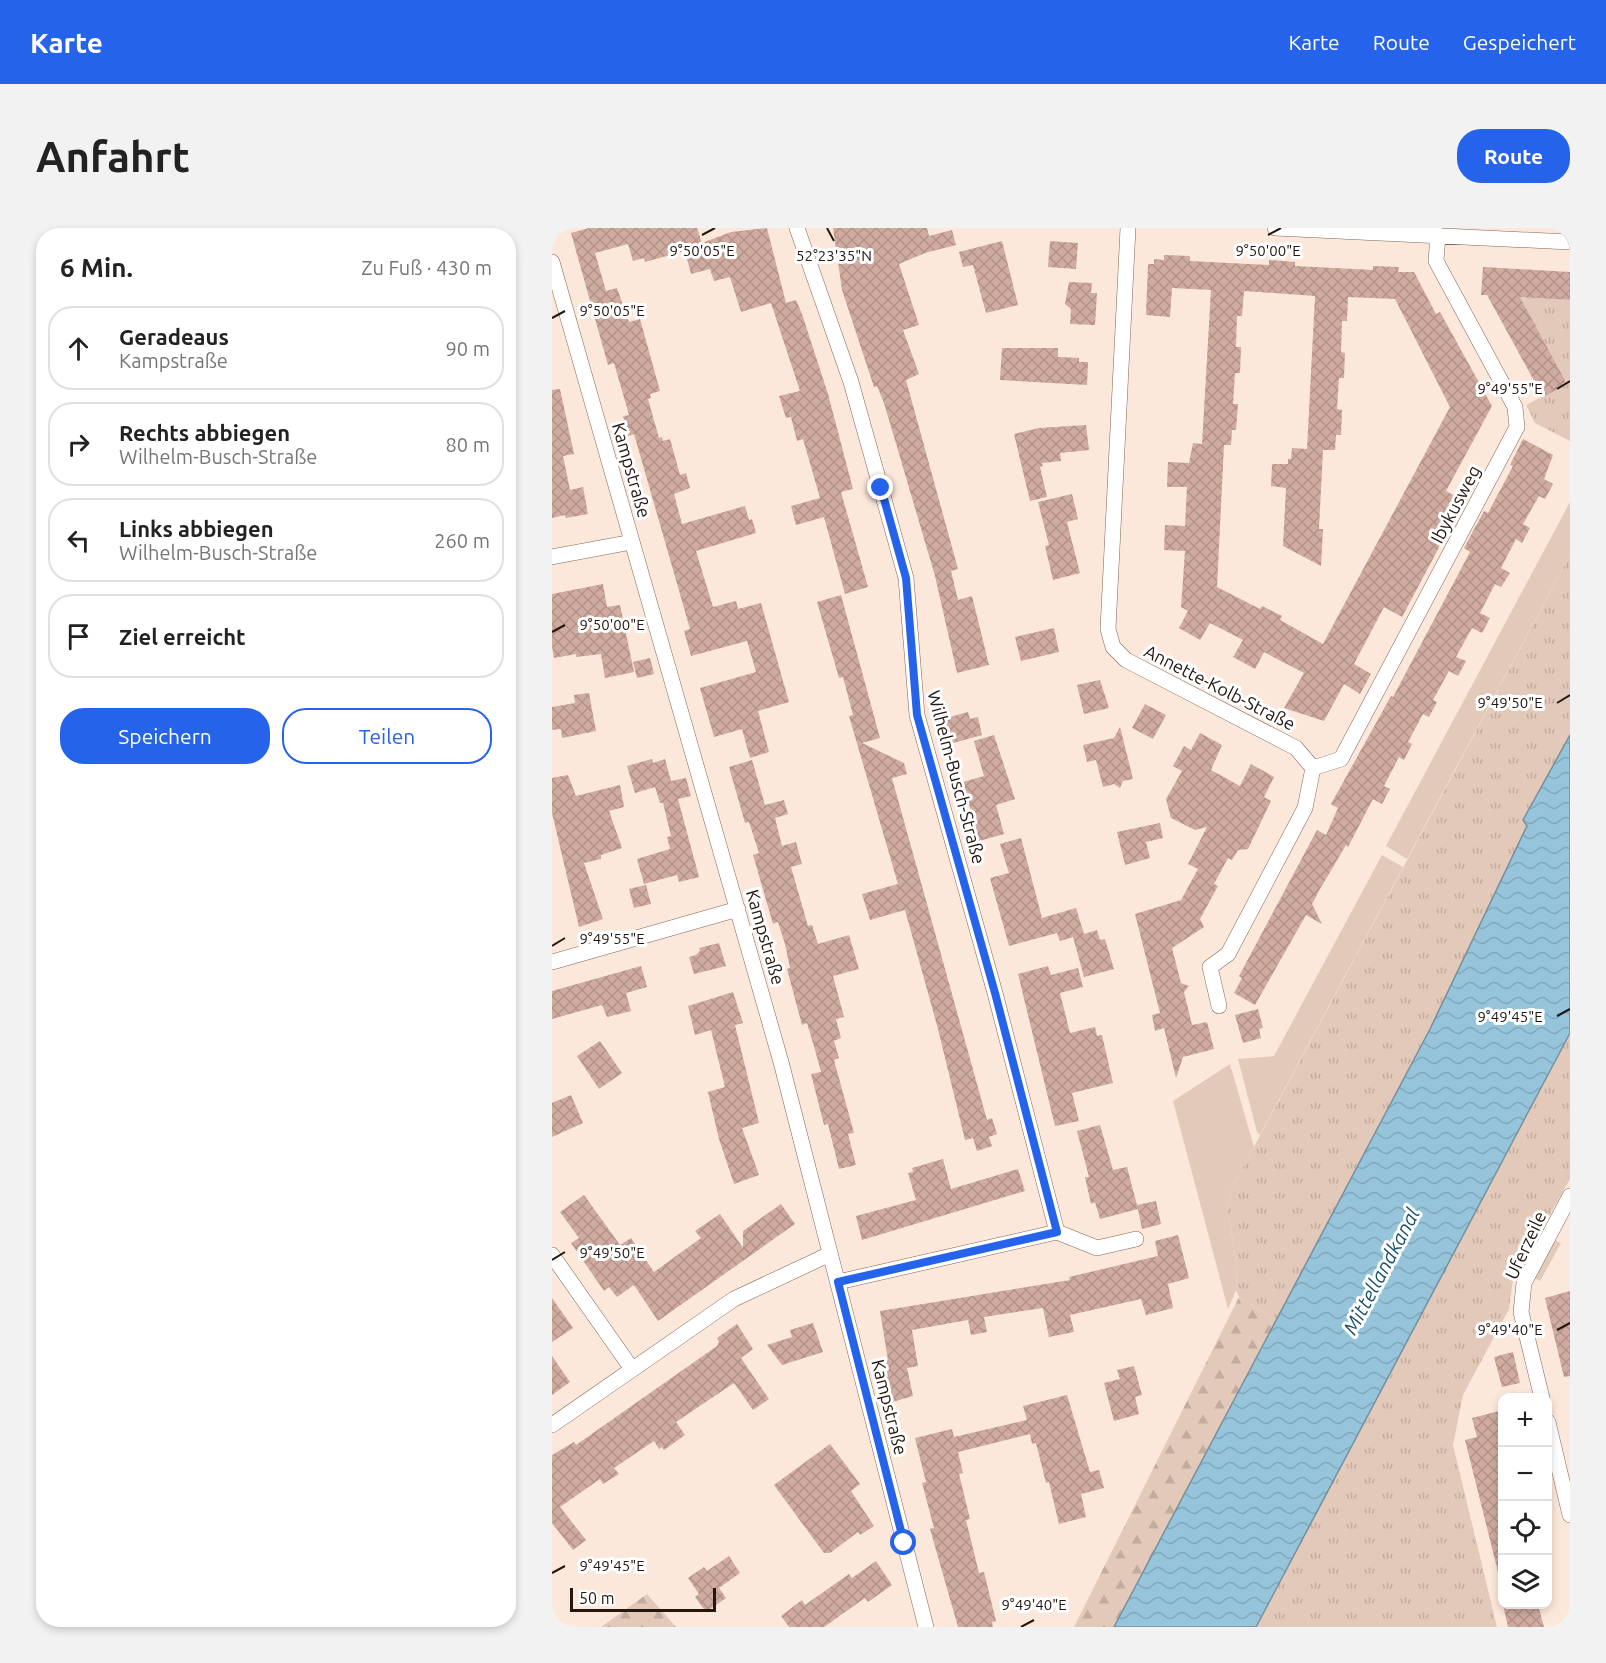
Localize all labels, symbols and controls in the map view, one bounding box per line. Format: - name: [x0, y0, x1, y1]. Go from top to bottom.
- text: Karte: [30, 27, 103, 58]
- text: Karte: [1288, 30, 1340, 54]
- text: Route: [1373, 30, 1430, 54]
- text: Gespeichert: [1463, 30, 1576, 54]
- button: Route: [1457, 129, 1570, 183]
- text: Anfahrt: [36, 133, 190, 180]
- text: 9°50'05"E: [669, 242, 735, 259]
- text: 9°50'00"E: [1235, 242, 1301, 259]
- text: 52°23'35"N: [796, 247, 872, 264]
- text: 6 Min.: [60, 253, 133, 282]
- text: Zu Fuß · 430 m: [361, 256, 492, 279]
- text: 9°50'05"E: [579, 302, 645, 319]
- text: Geradeaus: [119, 324, 229, 349]
- icon: ahead: [62, 332, 95, 365]
- text: 90 m: [446, 337, 490, 360]
- text: Kampstraße: [119, 349, 228, 372]
- text: 9°49'55"E: [1477, 380, 1543, 397]
- text: Rechts abbiegen: [119, 420, 290, 445]
- street label: Kampstraße: [609, 420, 655, 520]
- icon: right: [62, 428, 95, 461]
- text: 80 m: [446, 433, 490, 456]
- text: Wilhelm-Busch-Straße: [119, 445, 317, 468]
- street label: Ibykusweg: [1426, 462, 1484, 546]
- route end: [867, 474, 893, 500]
- text: Links abbiegen: [119, 516, 274, 541]
- icon: left: [62, 524, 95, 557]
- text: 260 m: [434, 529, 490, 552]
- text: Wilhelm-Busch-Straße: [119, 541, 317, 564]
- text: 9°50'00"E: [579, 616, 645, 633]
- icon: arrive: [62, 620, 95, 653]
- text: Ziel erreicht: [119, 624, 246, 649]
- street label: Annette-Kolb-Straße: [1141, 640, 1299, 734]
- street label: Wilhelm-Busch-Straße: [924, 688, 990, 866]
- text: 9°49'50"E: [1477, 694, 1543, 711]
- button: Speichern: [60, 708, 270, 764]
- button: Teilen: [282, 708, 492, 764]
- street label: Kampstraße: [743, 887, 789, 987]
- text: 9°49'55"E: [579, 930, 645, 947]
- text: 9°49'45"E: [1477, 1008, 1543, 1025]
- water label: Mittellandkanal: [1338, 1204, 1424, 1338]
- street label: Uferzeile: [1501, 1208, 1549, 1282]
- text: 9°49'50"E: [579, 1244, 645, 1261]
- text: 9°49'40"E: [1477, 1321, 1543, 1338]
- street label: Kampstraße: [868, 1357, 912, 1457]
- map controls: [1498, 1393, 1552, 1609]
- button: +: [1498, 1393, 1552, 1447]
- button: −: [1498, 1447, 1552, 1501]
- button: locate: [1498, 1501, 1552, 1555]
- route start: [890, 1529, 916, 1555]
- button: layers: [1498, 1555, 1552, 1609]
- text: 9°49'45"E: [579, 1557, 645, 1574]
- scale bar: [570, 1585, 716, 1612]
- text: 50 m: [579, 1589, 615, 1607]
- text: 9°49'40"E: [1001, 1596, 1067, 1613]

